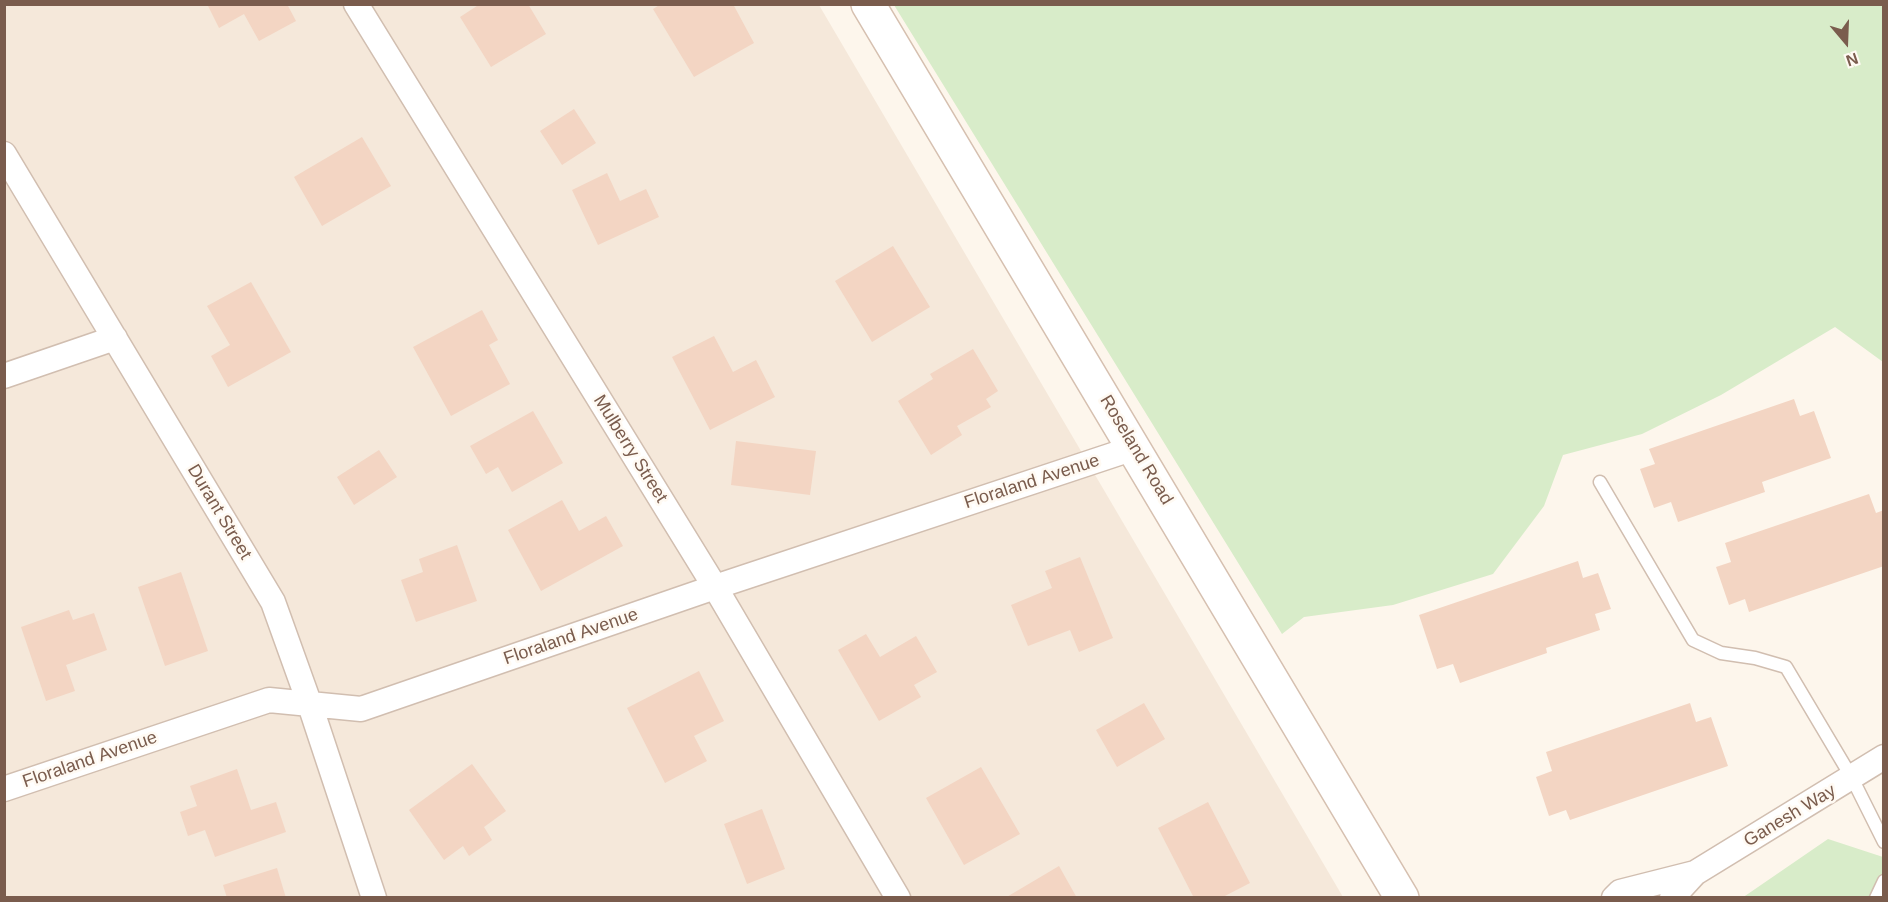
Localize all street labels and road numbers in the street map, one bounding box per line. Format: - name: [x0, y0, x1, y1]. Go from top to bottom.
- street label: Mulberry Street: [588, 391, 672, 507]
- street label: Roseland Road: [1095, 391, 1177, 509]
- street label: Floraland Avenue: [962, 450, 1102, 514]
- street label: Durant Street: [182, 461, 256, 563]
- street label: Floraland Avenue: [501, 604, 641, 670]
- street label: Floraland Avenue: [20, 727, 160, 793]
- street label: Ganesh Way: [1740, 780, 1840, 852]

